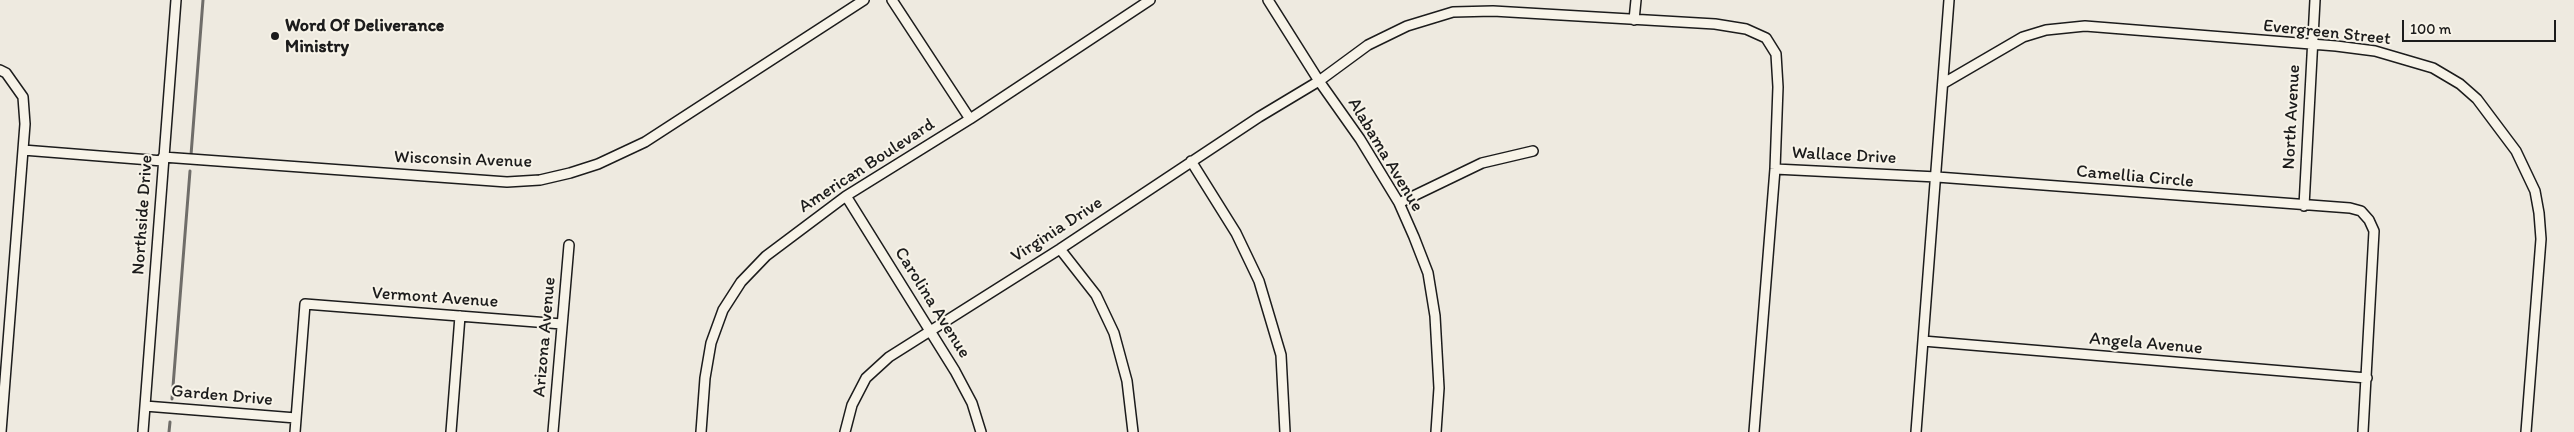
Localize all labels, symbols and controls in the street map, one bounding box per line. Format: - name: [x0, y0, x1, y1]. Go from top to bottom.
- scale bar: [2404, 10, 2558, 42]
- place label: Word Of Deliverance Ministry: [285, 15, 444, 58]
- street label: Evergreen Street: [2262, 16, 2392, 50]
- text: 100 m: [2410, 20, 2451, 38]
- marker: Word Of Deliverance Ministry: [269, 30, 281, 42]
- street label: North Avenue: [2278, 64, 2306, 170]
- street label: Alabama Avenue: [1343, 94, 1427, 216]
- street label: American Boulevard: [795, 114, 939, 218]
- street label: Wallace Drive: [1791, 142, 1897, 170]
- street label: Wisconsin Avenue: [394, 147, 532, 173]
- street label: Northside Drive: [128, 154, 158, 276]
- street label: Camellia Circle: [2075, 161, 2195, 193]
- street label: Virginia Drive: [1007, 192, 1107, 268]
- street label: Carolina Avenue: [889, 243, 975, 363]
- street label: Arizona Avenue: [529, 276, 561, 398]
- street label: Vermont Avenue: [371, 283, 499, 313]
- street label: Angela Avenue: [2088, 328, 2204, 360]
- street label: Garden Drive: [170, 381, 274, 411]

